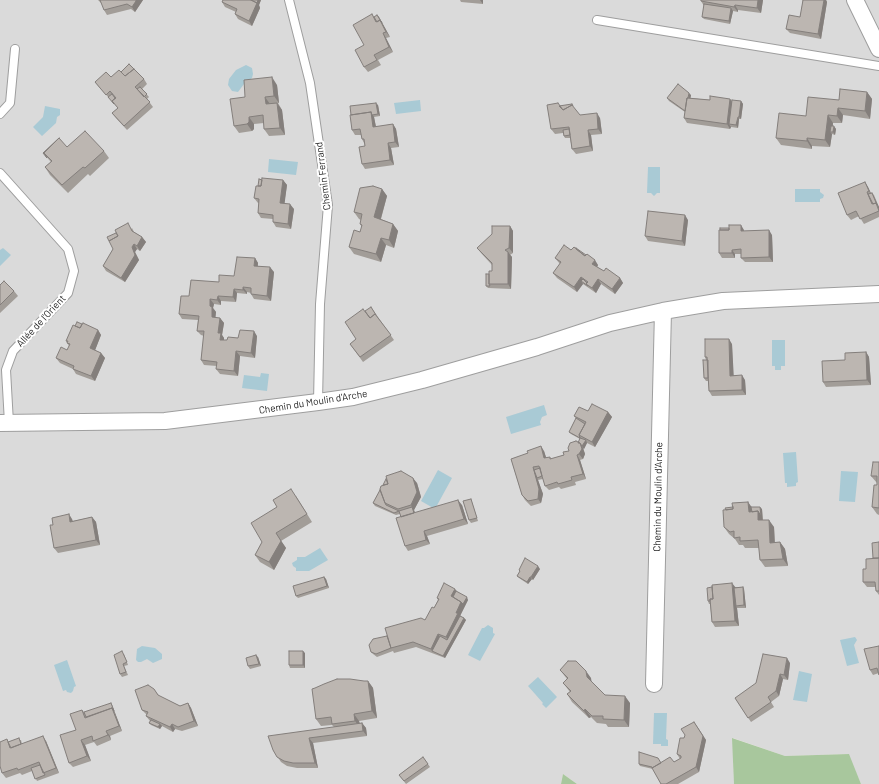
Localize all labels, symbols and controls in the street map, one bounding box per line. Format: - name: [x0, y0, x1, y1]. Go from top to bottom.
- street label: Chemin Ferrand: [313, 141, 333, 211]
- street label: Allée de l'Orient: [14, 293, 68, 349]
- street label: Chemin du Moulin d'Arche: [258, 387, 368, 417]
- street label: Chemin du Moulin d'Arche: [651, 442, 665, 552]

